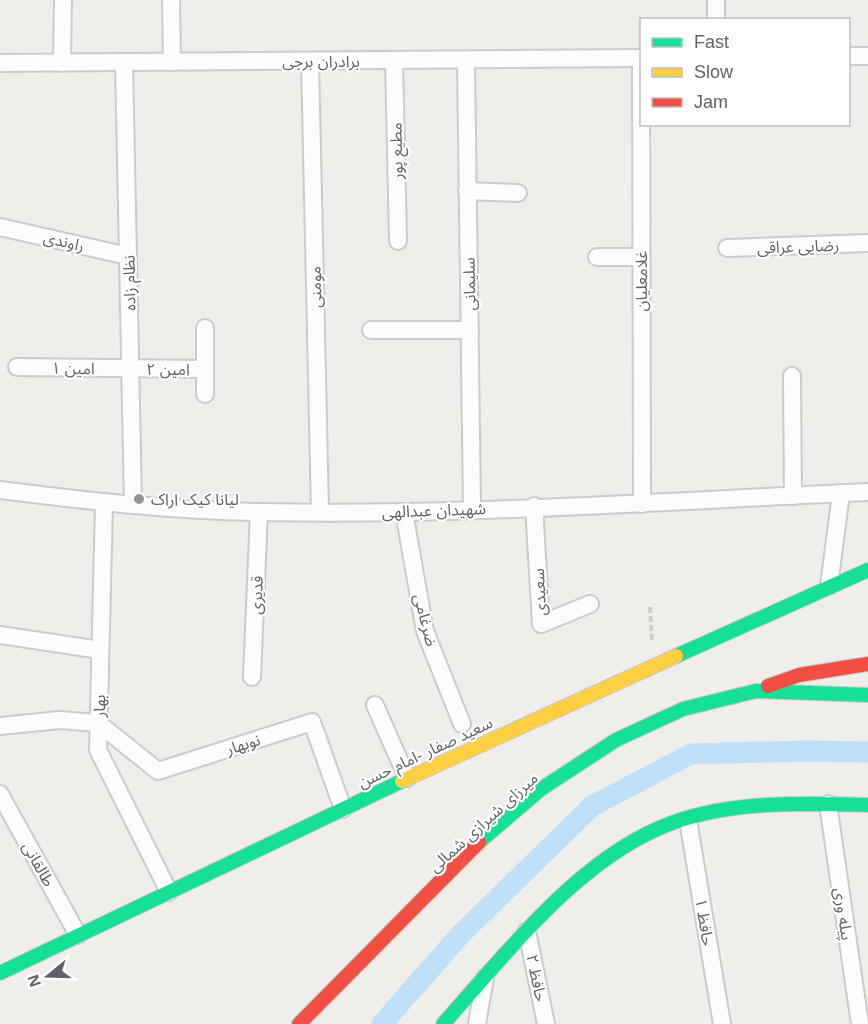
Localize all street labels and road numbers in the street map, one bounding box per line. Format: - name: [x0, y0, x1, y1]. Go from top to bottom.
- street label: برادران برجی: [282, 53, 360, 71]
- street label: مطیع پور: [388, 122, 410, 181]
- street label: راوندی: [42, 229, 86, 255]
- street label: رضایی عراقی: [757, 237, 839, 257]
- street label: غلامعلیان: [633, 251, 651, 311]
- street label: نظام زاده: [121, 255, 142, 311]
- street label: سلیمانی: [461, 257, 479, 311]
- street label: مومنی: [307, 266, 325, 308]
- street label: امین ۱: [51, 360, 95, 378]
- street label: امین ۲: [146, 361, 190, 379]
- street label: شهیدان عبدالهی: [382, 500, 486, 522]
- street label: سعیدی: [530, 568, 550, 616]
- street label: قدیری: [247, 575, 267, 615]
- street label: ضرغامی: [410, 592, 440, 648]
- street label: بهار: [91, 694, 109, 719]
- street label: سعید صفار -امام حسن: [355, 714, 497, 795]
- street label: نوبهار: [223, 731, 263, 759]
- street label: میرزای شیرازی شمالی: [426, 769, 542, 876]
- street label: طالقانی: [19, 839, 58, 890]
- street label: پیله وری: [829, 887, 856, 942]
- street label: حافظ ۱: [692, 897, 717, 947]
- street label: حافظ ۲: [523, 953, 550, 1003]

